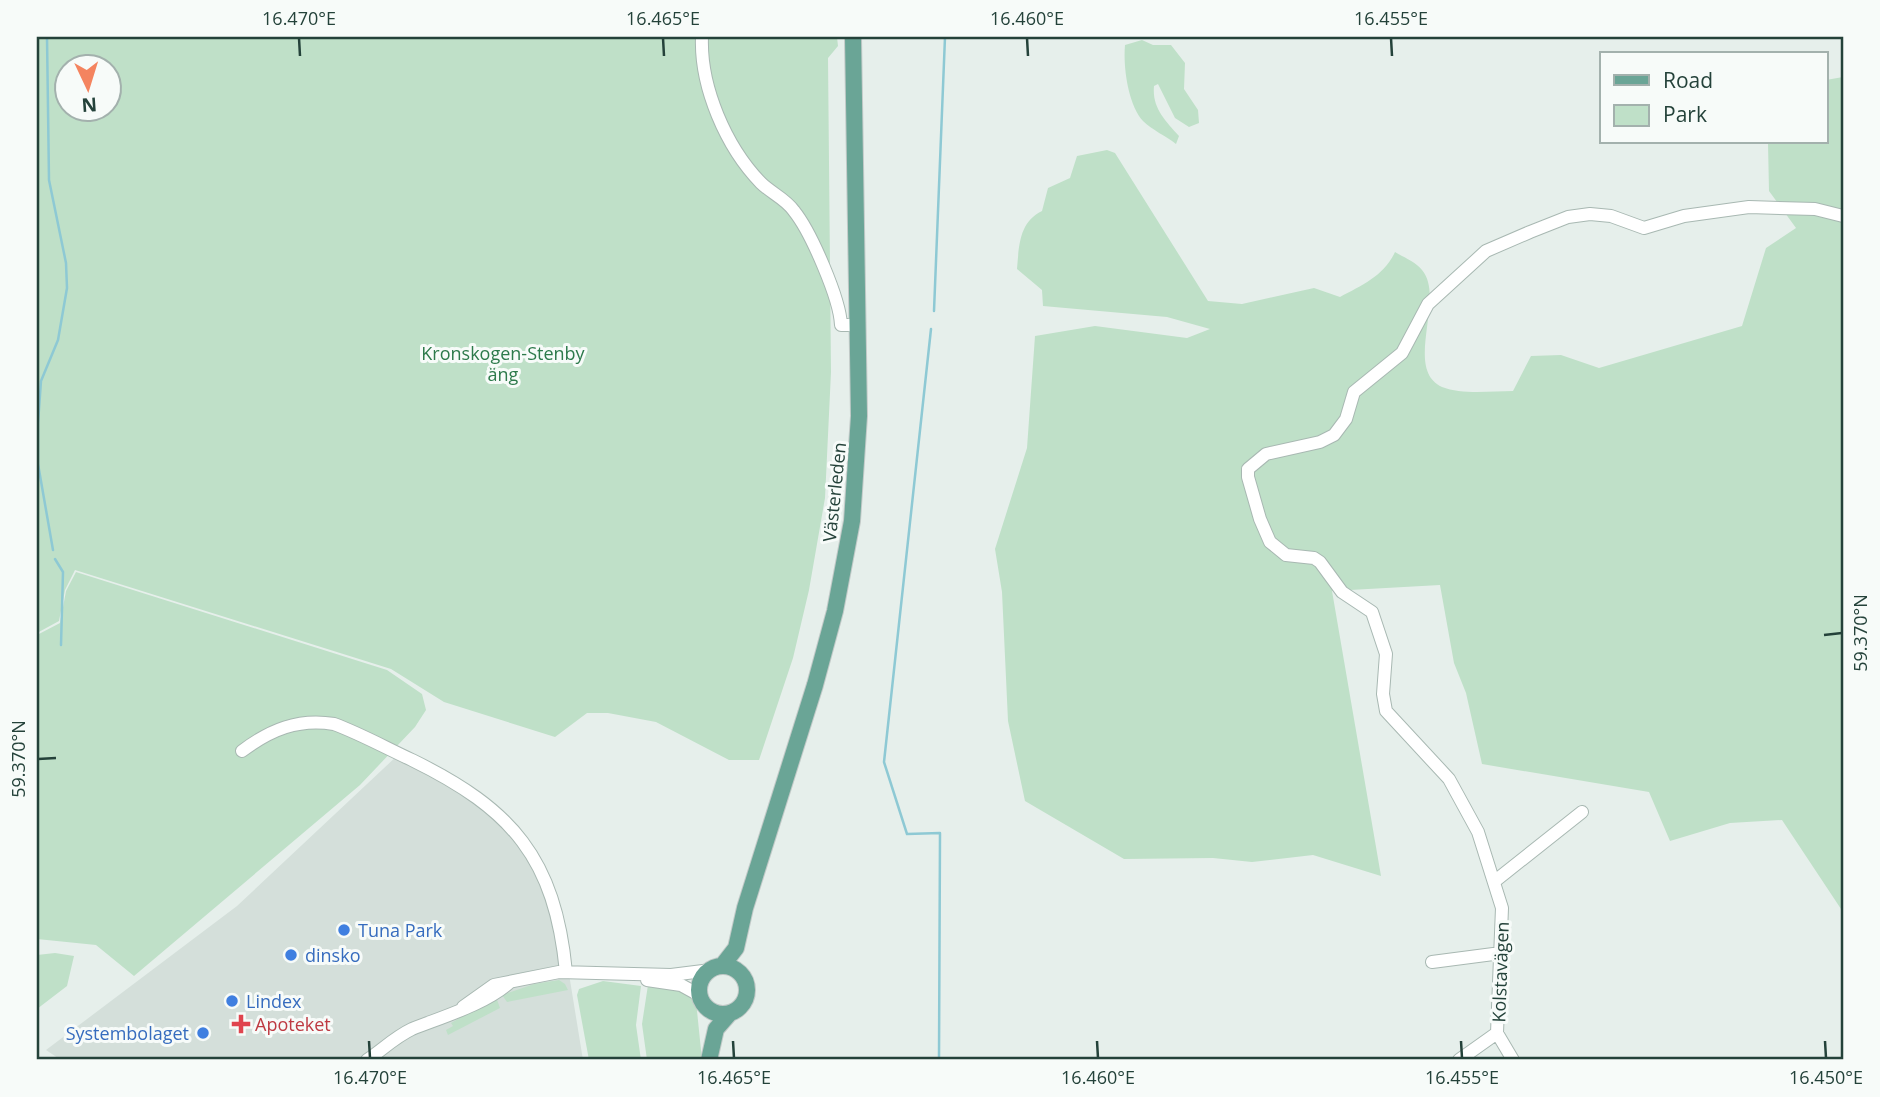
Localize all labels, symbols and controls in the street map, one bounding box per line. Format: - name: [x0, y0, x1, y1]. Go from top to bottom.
- text: 16.470°E: [262, 6, 336, 30]
- text: 16.465°E: [626, 6, 700, 30]
- text: 16.460°E: [990, 6, 1064, 30]
- text: 16.455°E: [1354, 6, 1428, 30]
- north arrow: [52, 52, 122, 122]
- legend: [1600, 52, 1828, 144]
- text: Road: [1663, 66, 1713, 94]
- text: N: [81, 91, 98, 118]
- text: Park: [1663, 100, 1707, 128]
- park label: Kronskogen-Stenby äng: [421, 341, 586, 386]
- street label: Västerleden: [817, 441, 851, 543]
- text: 59.370°N: [1848, 594, 1872, 672]
- text: 59.370°N: [6, 720, 30, 798]
- place label: Tuna Park: [358, 918, 443, 942]
- street label: Kolstavägen: [1486, 921, 1514, 1023]
- marker: Tuna Park: [336, 922, 352, 938]
- place label: dinsko: [305, 943, 360, 967]
- marker: dinsko: [283, 947, 299, 963]
- place label: Lindex: [246, 989, 302, 1013]
- marker: Lindex: [224, 993, 240, 1009]
- place label: Apoteket: [255, 1012, 331, 1036]
- marker: Apoteket: [233, 1016, 249, 1032]
- place label: Systembolaget: [66, 1021, 189, 1045]
- marker: Systembolaget: [195, 1025, 211, 1041]
- text: 16.470°E: [333, 1065, 407, 1089]
- text: 16.465°E: [697, 1065, 771, 1089]
- text: 16.460°E: [1061, 1065, 1135, 1089]
- text: 16.455°E: [1425, 1065, 1499, 1089]
- text: 16.450°E: [1789, 1065, 1863, 1089]

